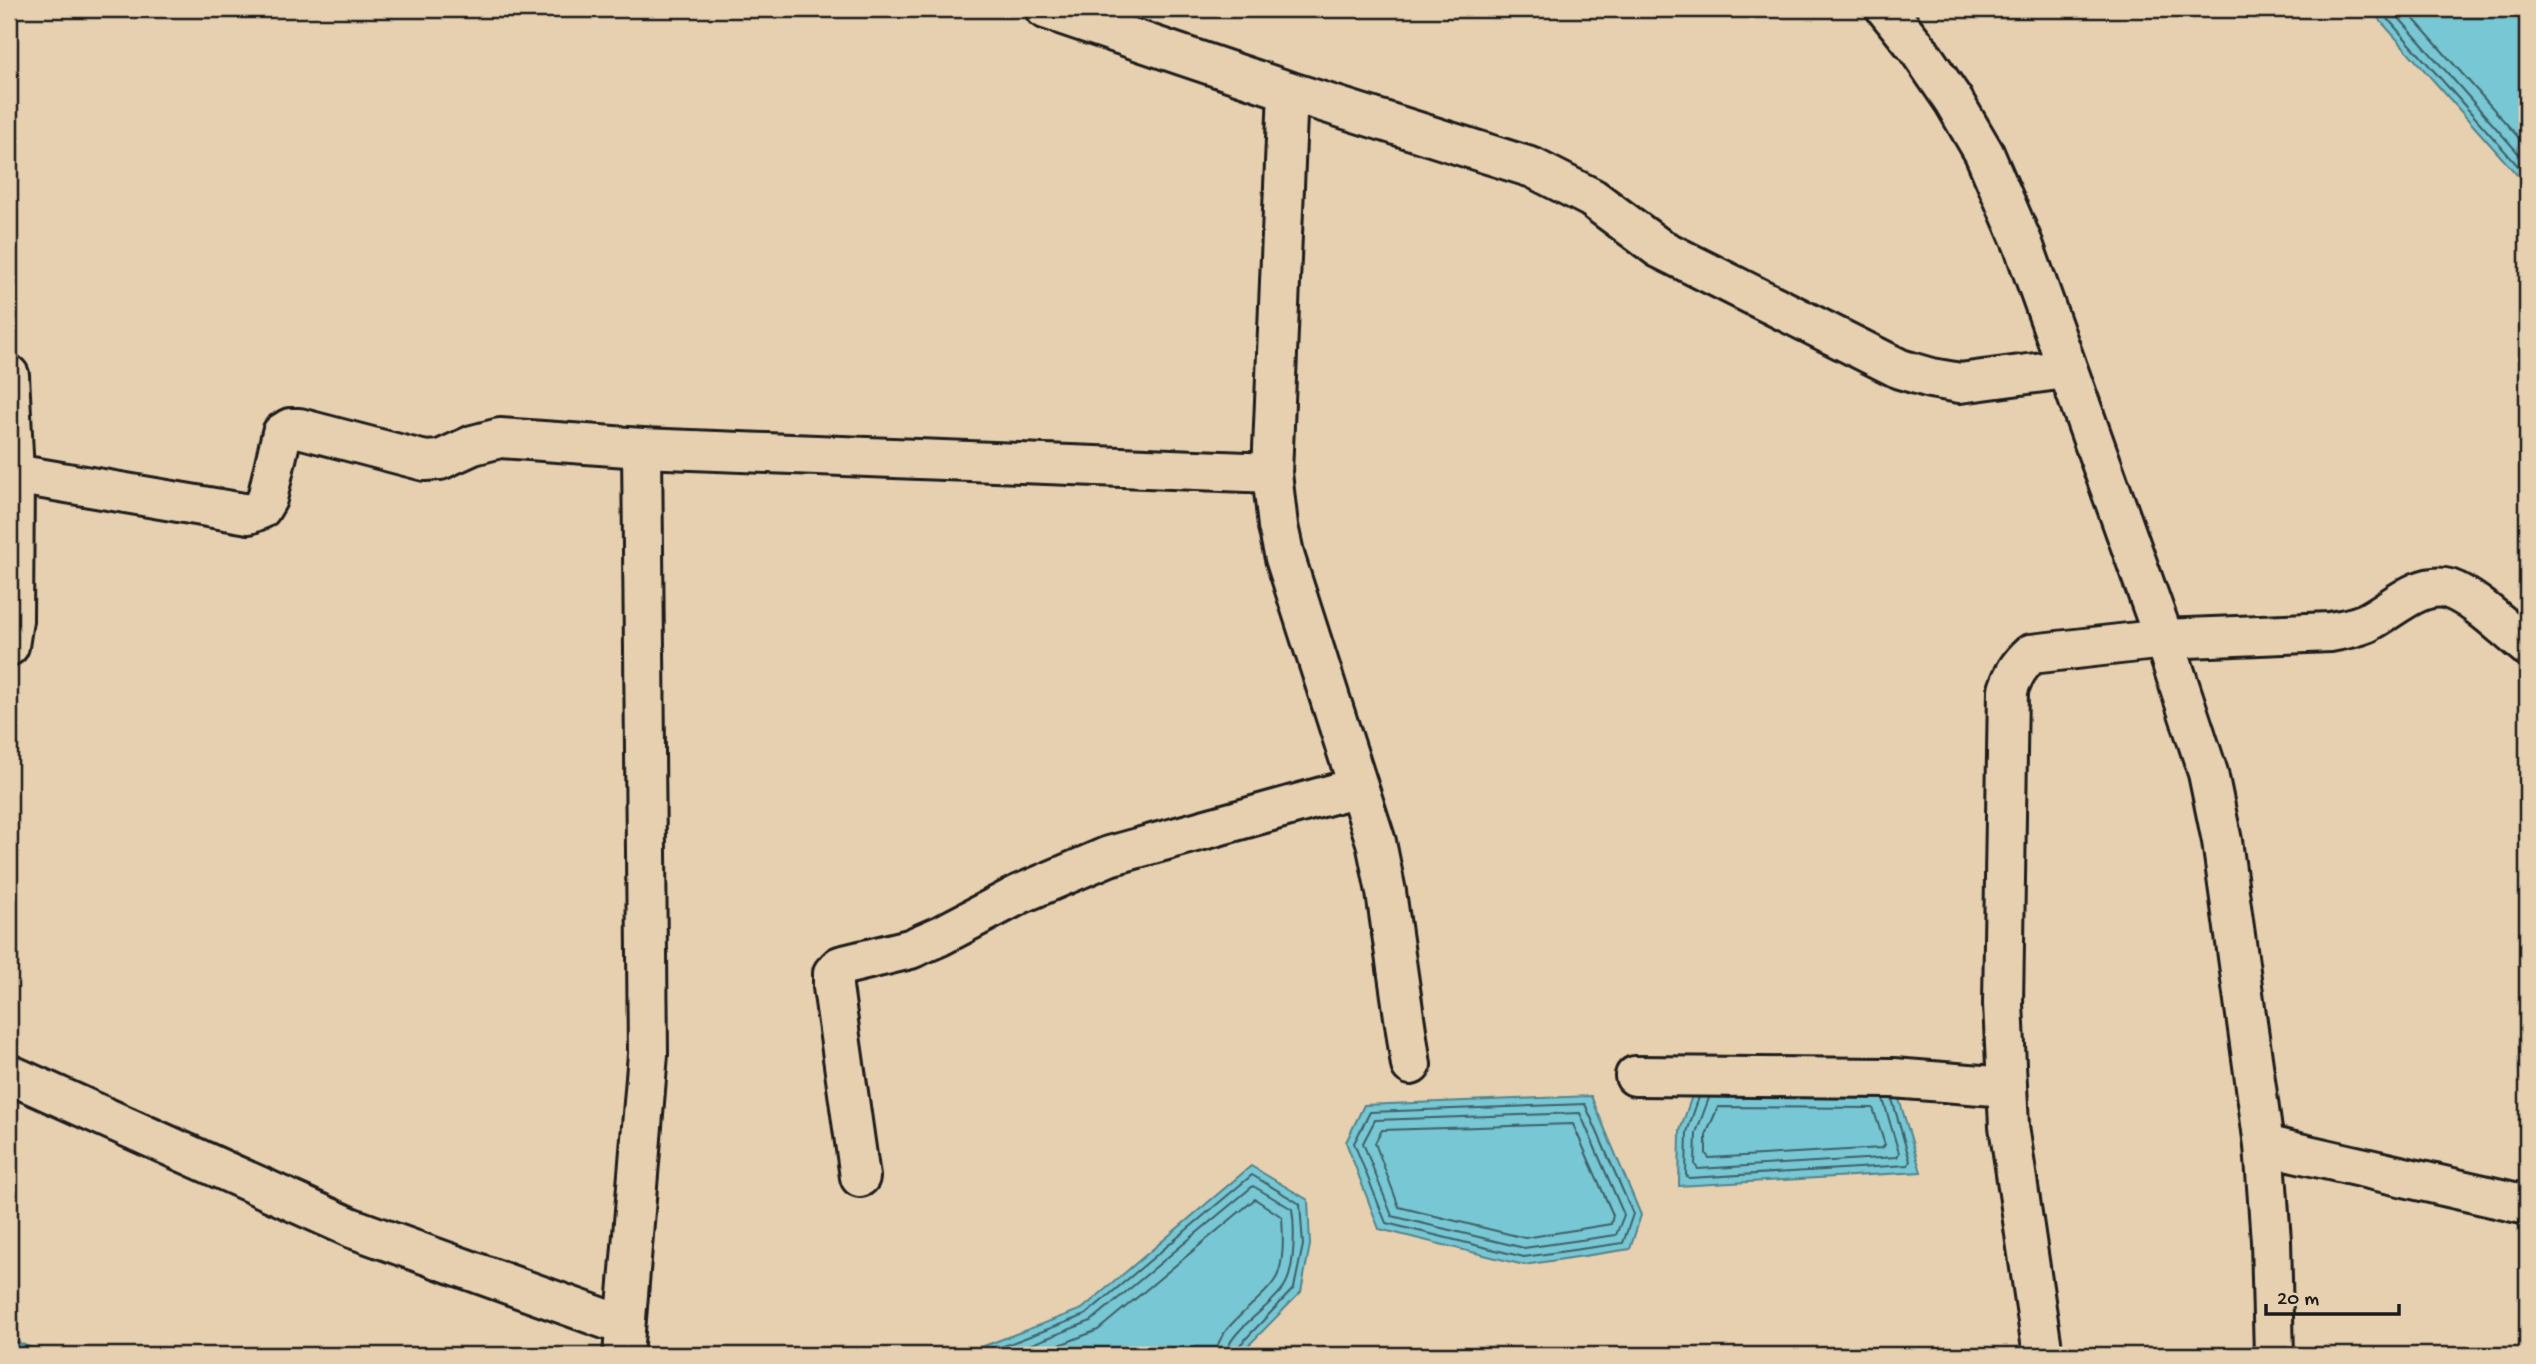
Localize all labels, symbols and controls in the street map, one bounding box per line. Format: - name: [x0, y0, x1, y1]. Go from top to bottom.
- scale bar: [2266, 1273, 2400, 1317]
- text: 20 m: [2277, 1288, 2319, 1313]

